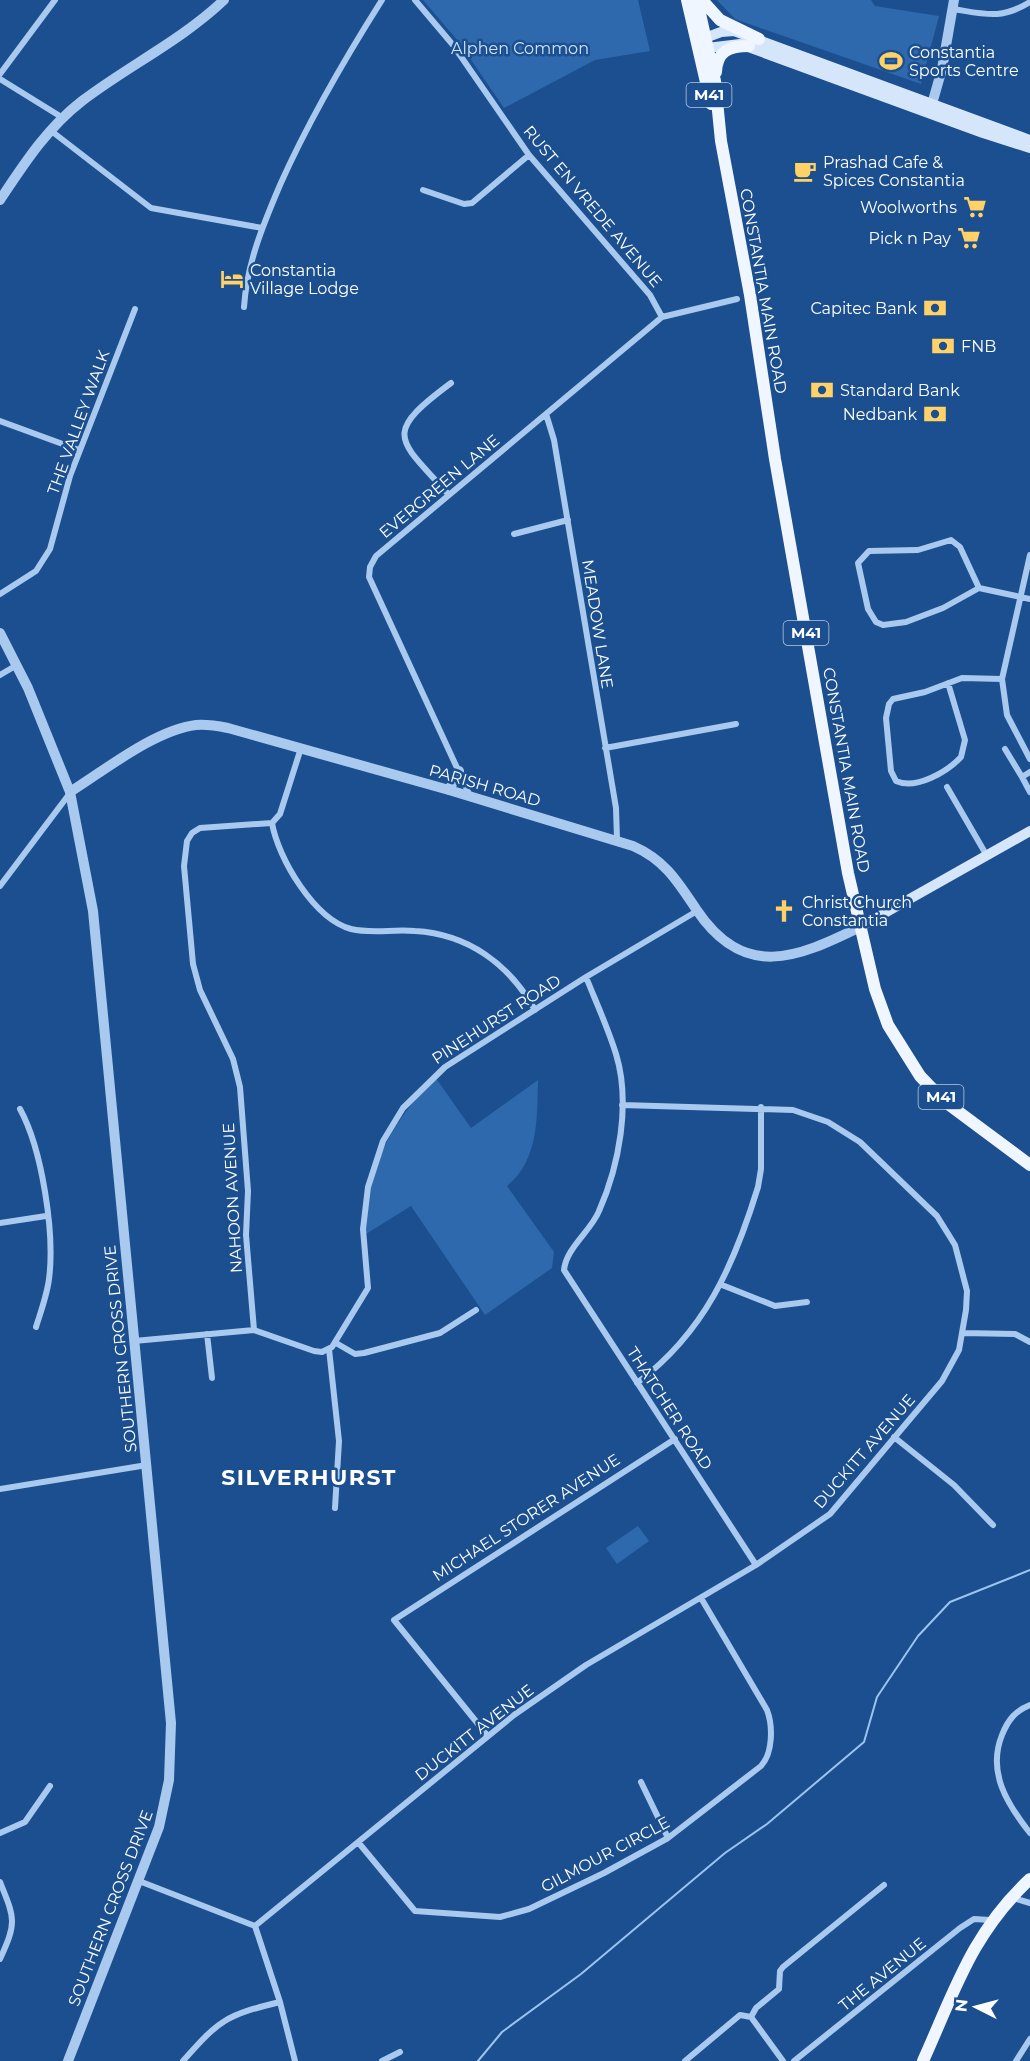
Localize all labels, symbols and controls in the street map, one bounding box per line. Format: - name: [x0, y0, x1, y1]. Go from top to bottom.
- park label: Alphen Common: [451, 39, 589, 58]
- place label: Constantia Sports Centre: [909, 43, 1019, 80]
- sports icon: Constantia Sports Centre: [878, 48, 904, 74]
- road number: M41: [686, 83, 732, 107]
- street label: RUST EN VREDE AVENUE: [519, 122, 666, 291]
- place label: Prashad Cafe & Spices Constantia: [823, 153, 965, 190]
- cafe icon: Prashad Cafe & Spices Constantia: [792, 158, 818, 184]
- street label: CONSTANTIA MAIN ROAD: [736, 187, 791, 395]
- supermarket icon: Woolworths: [962, 194, 988, 220]
- place label: Woolworths: [860, 198, 957, 217]
- supermarket icon: Pick n Pay: [956, 225, 982, 251]
- place label: Pick n Pay: [869, 229, 951, 248]
- place label: Constantia Village Lodge: [250, 261, 359, 298]
- hotel icon: Constantia Village Lodge: [219, 266, 245, 292]
- bank icon: Capitec Bank: [922, 295, 948, 321]
- place label: Capitec Bank: [810, 299, 917, 318]
- bank icon: FNB: [930, 333, 956, 359]
- place label: FNB: [961, 337, 996, 356]
- street label: THE VALLEY WALK: [43, 347, 114, 497]
- bank icon: Standard Bank: [809, 377, 835, 403]
- place label: Standard Bank: [840, 381, 960, 400]
- bank icon: Nedbank: [922, 401, 948, 427]
- place label: Nedbank: [843, 405, 917, 424]
- street label: EVERGREEN LANE: [375, 431, 503, 542]
- street label: MEADOW LANE: [578, 558, 617, 690]
- road number: M41: [784, 621, 828, 645]
- street label: CONSTANTIA MAIN ROAD: [819, 666, 874, 874]
- street label: PARISH ROAD: [427, 760, 543, 810]
- place label: Christ Church Constantia: [802, 893, 912, 930]
- church icon: Christ Church Constantia: [771, 898, 797, 924]
- street label: PINEHURST ROAD: [428, 971, 564, 1068]
- road number: M41: [918, 1085, 964, 1109]
- street label: NAHOON AVENUE: [219, 1122, 246, 1274]
- street label: SOUTHERN CROSS DRIVE: [100, 1244, 141, 1454]
- street label: THATCHER ROAD: [623, 1343, 716, 1473]
- street label: DUCKITT AVENUE: [810, 1390, 919, 1512]
- street label: MICHAEL STORER AVENUE: [429, 1450, 623, 1585]
- district label: SILVERHURST: [221, 1464, 397, 1491]
- street label: DUCKITT AVENUE: [411, 1680, 537, 1785]
- street label: SOUTHERN CROSS DRIVE: [64, 1807, 157, 2009]
- street label: GILMOUR CIRCLE: [538, 1812, 673, 1896]
- street label: THE AVENUE: [835, 1934, 929, 2015]
- north arrow: [946, 1977, 1006, 2037]
- text: N: [951, 1998, 972, 2013]

